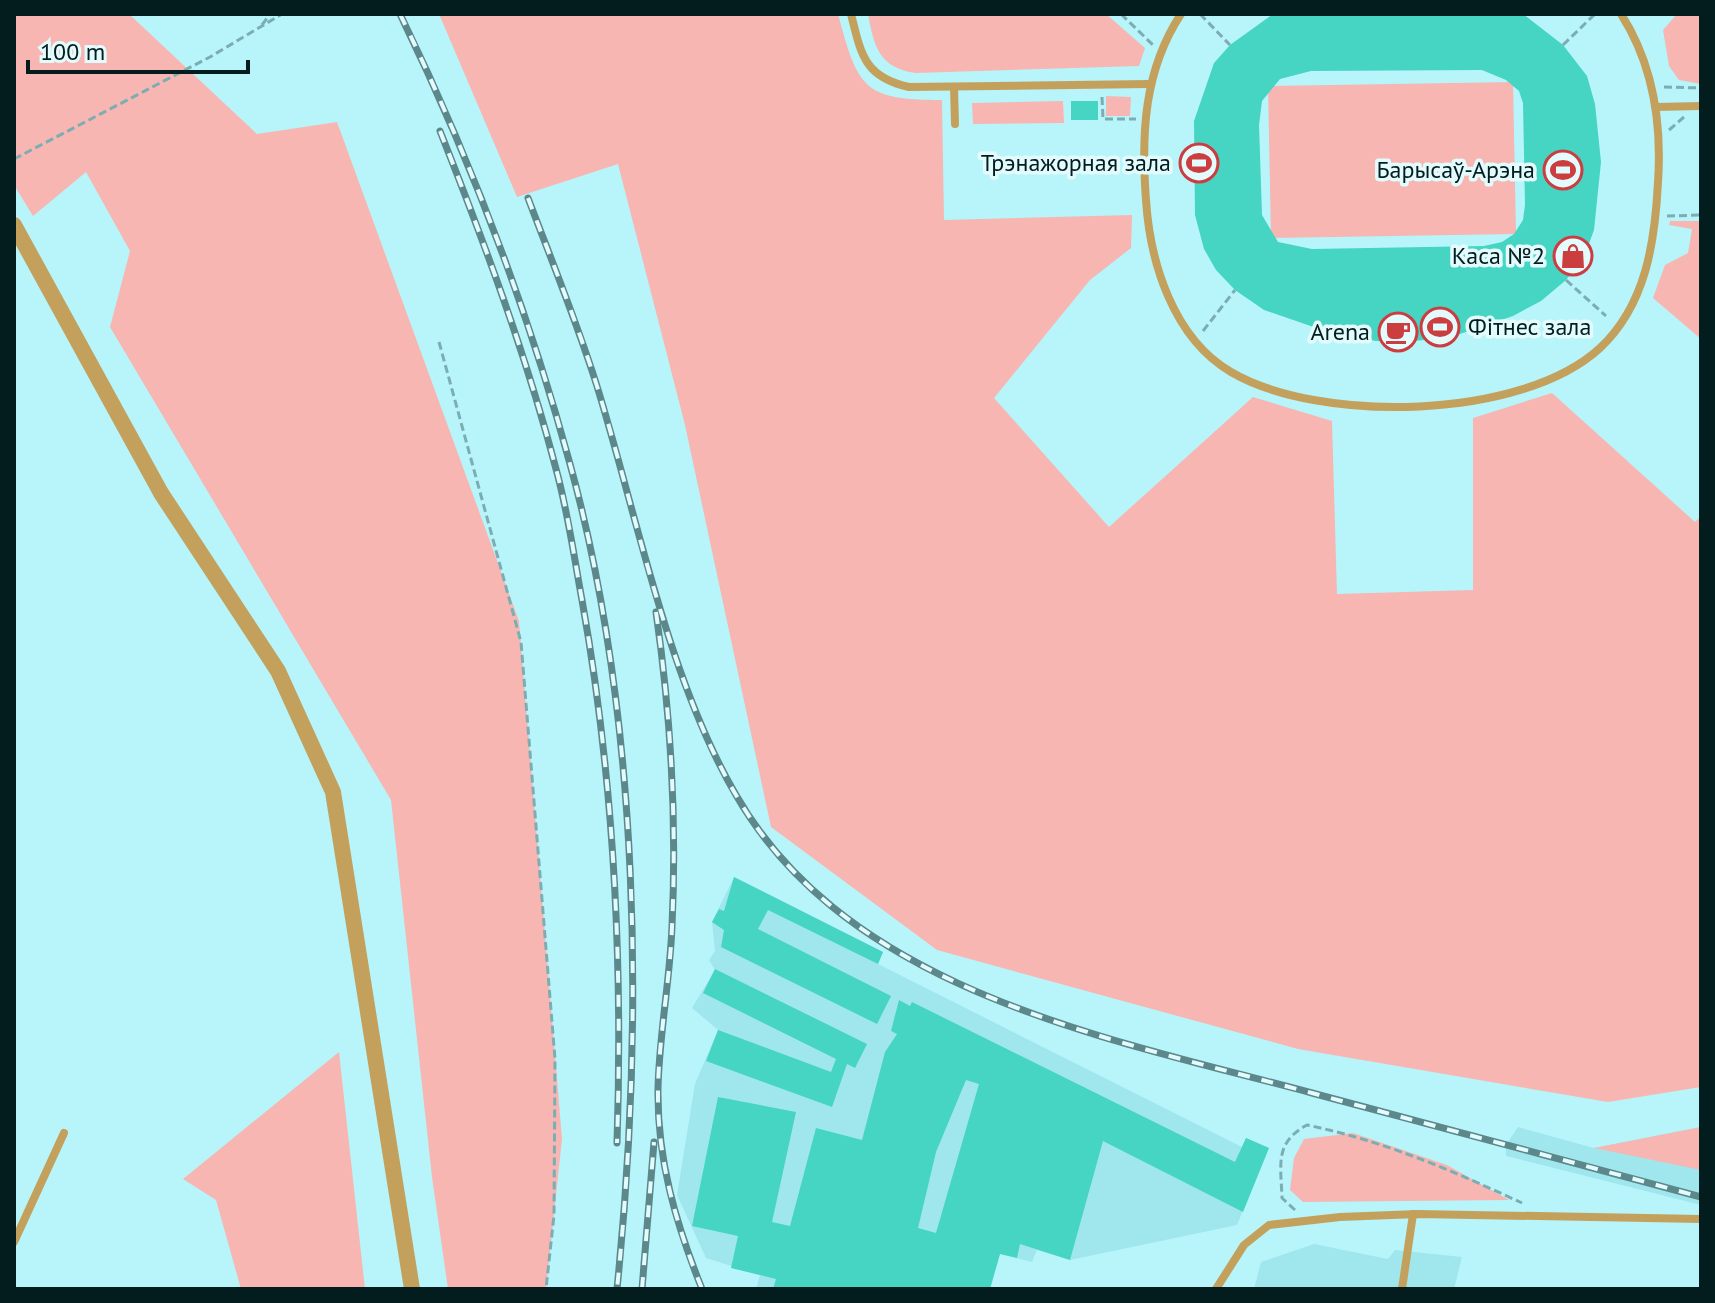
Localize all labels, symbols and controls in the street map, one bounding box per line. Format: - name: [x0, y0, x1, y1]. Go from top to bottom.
- scale bar: [28, 24, 248, 74]
- text: 100 m: [40, 36, 105, 67]
- sports icon: Трэнажорная зала: [1178, 142, 1220, 184]
- place label: Трэнажорная зала: [981, 147, 1171, 178]
- sports icon: Барысаў-Арэна: [1542, 149, 1584, 191]
- place label: Барысаў-Арэна: [1376, 154, 1535, 185]
- shop icon: Каса №2: [1552, 235, 1594, 277]
- place label: Каса №2: [1452, 240, 1545, 271]
- sports icon: Фітнес зала: [1419, 306, 1461, 348]
- cafe icon: Arena: [1377, 311, 1419, 353]
- place label: Фітнес зала: [1468, 311, 1591, 342]
- place label: Arena: [1311, 316, 1370, 347]

